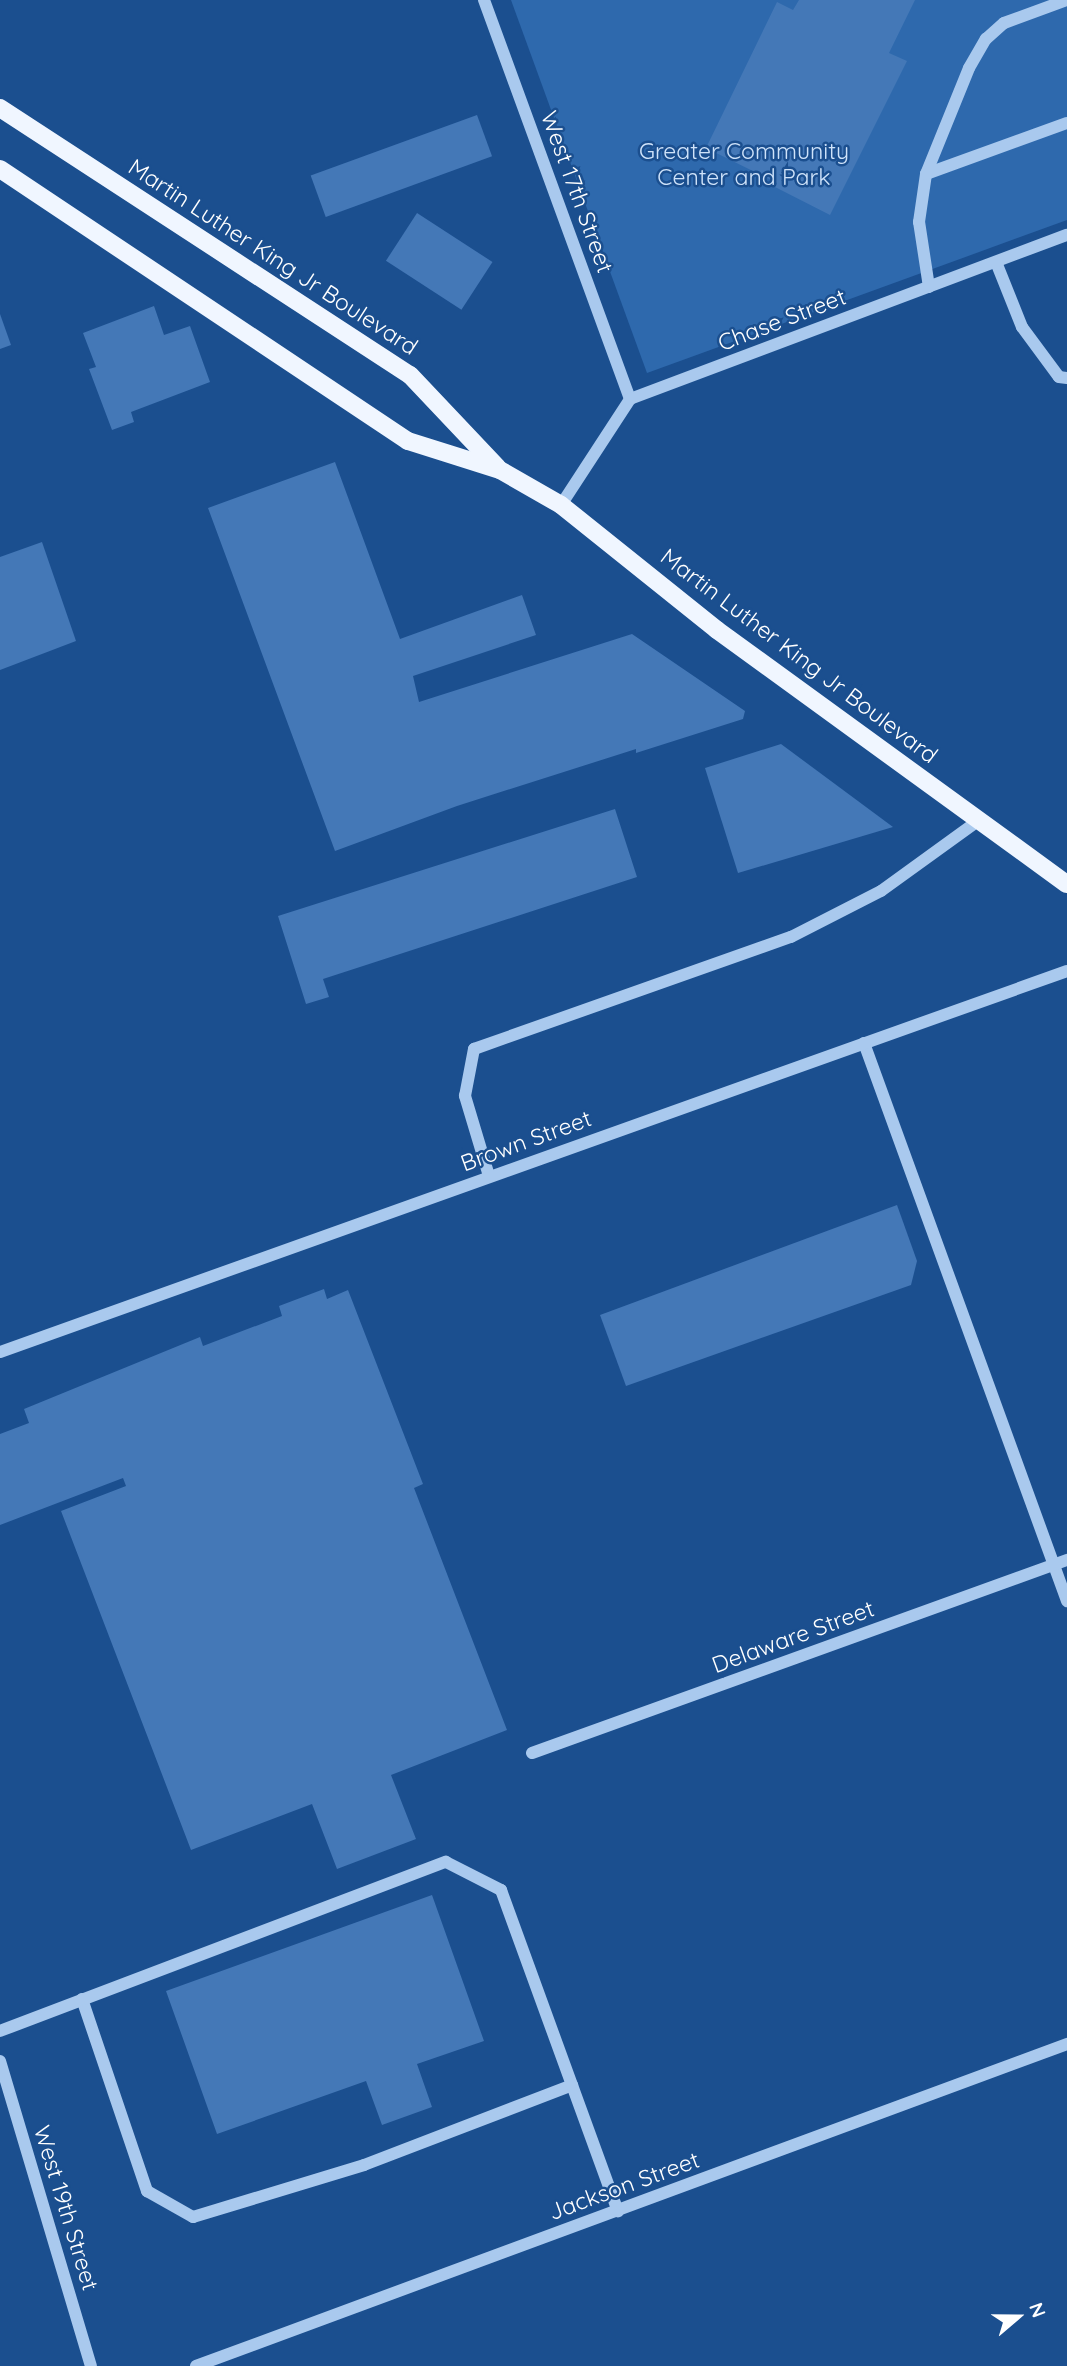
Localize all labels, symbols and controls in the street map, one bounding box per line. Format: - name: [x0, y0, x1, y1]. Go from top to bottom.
- street label: West 17th Street: [535, 107, 619, 277]
- park label: Greater Community Center and Park: [639, 137, 849, 191]
- street label: Martin Luther King Jr Boulevard: [123, 153, 423, 361]
- street label: Chase Street: [714, 283, 850, 357]
- street label: Martin Luther King Jr Boulevard: [655, 543, 943, 769]
- street label: Brown Street: [457, 1105, 595, 1177]
- street label: Delaware Street: [708, 1595, 878, 1679]
- street label: West 19th Street: [28, 2122, 104, 2294]
- street label: Jackson Street: [545, 2146, 703, 2226]
- north arrow: [983, 2282, 1053, 2352]
- text: N: [1024, 2299, 1051, 2320]

